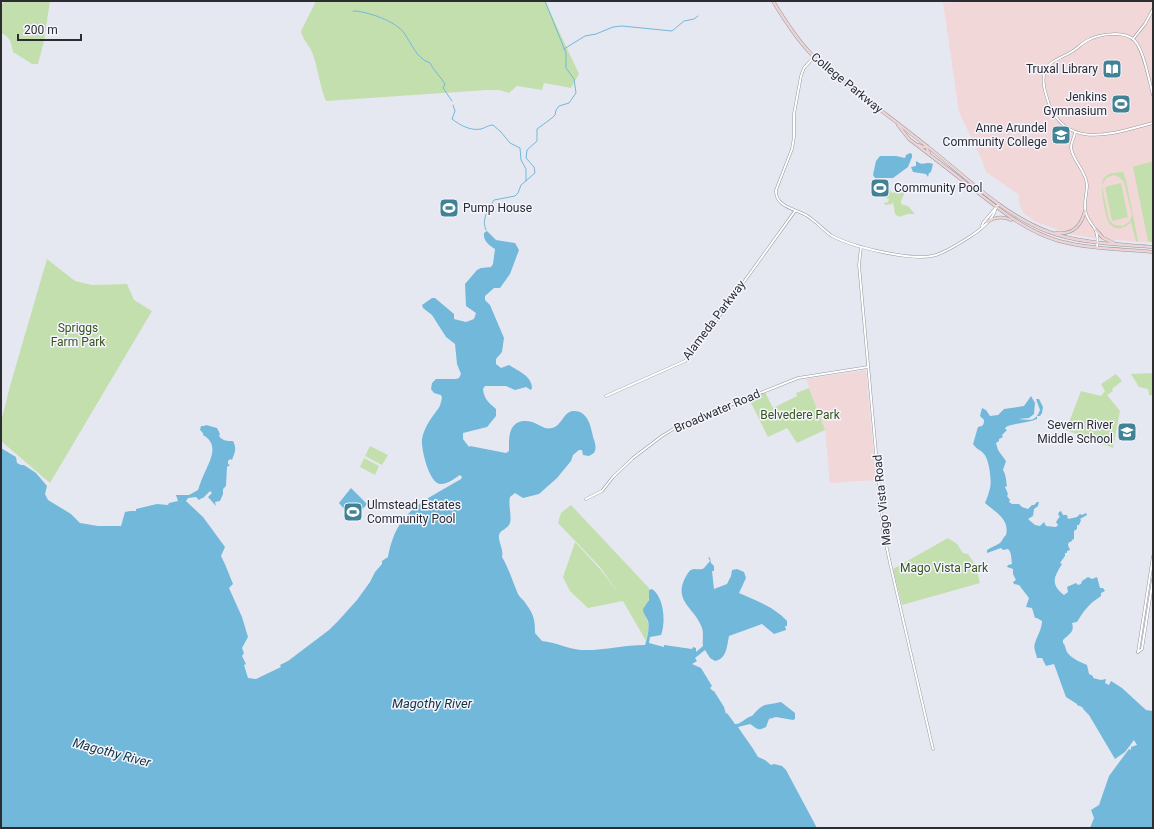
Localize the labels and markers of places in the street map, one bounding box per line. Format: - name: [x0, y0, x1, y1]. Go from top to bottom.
- library icon: Truxal Library: [1101, 58, 1123, 80]
- place label: Truxal Library: [1026, 62, 1098, 76]
- place label: Jenkins Gymnasium: [1043, 90, 1107, 118]
- sports icon: Jenkins Gymnasium: [1110, 93, 1132, 115]
- place label: Anne Arundel Community College: [943, 121, 1047, 149]
- school or university icon: Anne Arundel Community College: [1050, 124, 1072, 146]
- sports icon: Community Pool: [869, 177, 891, 199]
- place label: Community Pool: [894, 181, 983, 195]
- sports icon: Pump House: [438, 197, 460, 219]
- place label: Pump House: [463, 201, 532, 215]
- place label: Severn River Middle School: [1037, 418, 1113, 446]
- school or university icon: Severn River Middle School: [1116, 421, 1138, 443]
- place label: Ulmstead Estates Community Pool: [367, 498, 461, 526]
- sports icon: Ulmstead Estates Community Pool: [342, 501, 364, 523]

